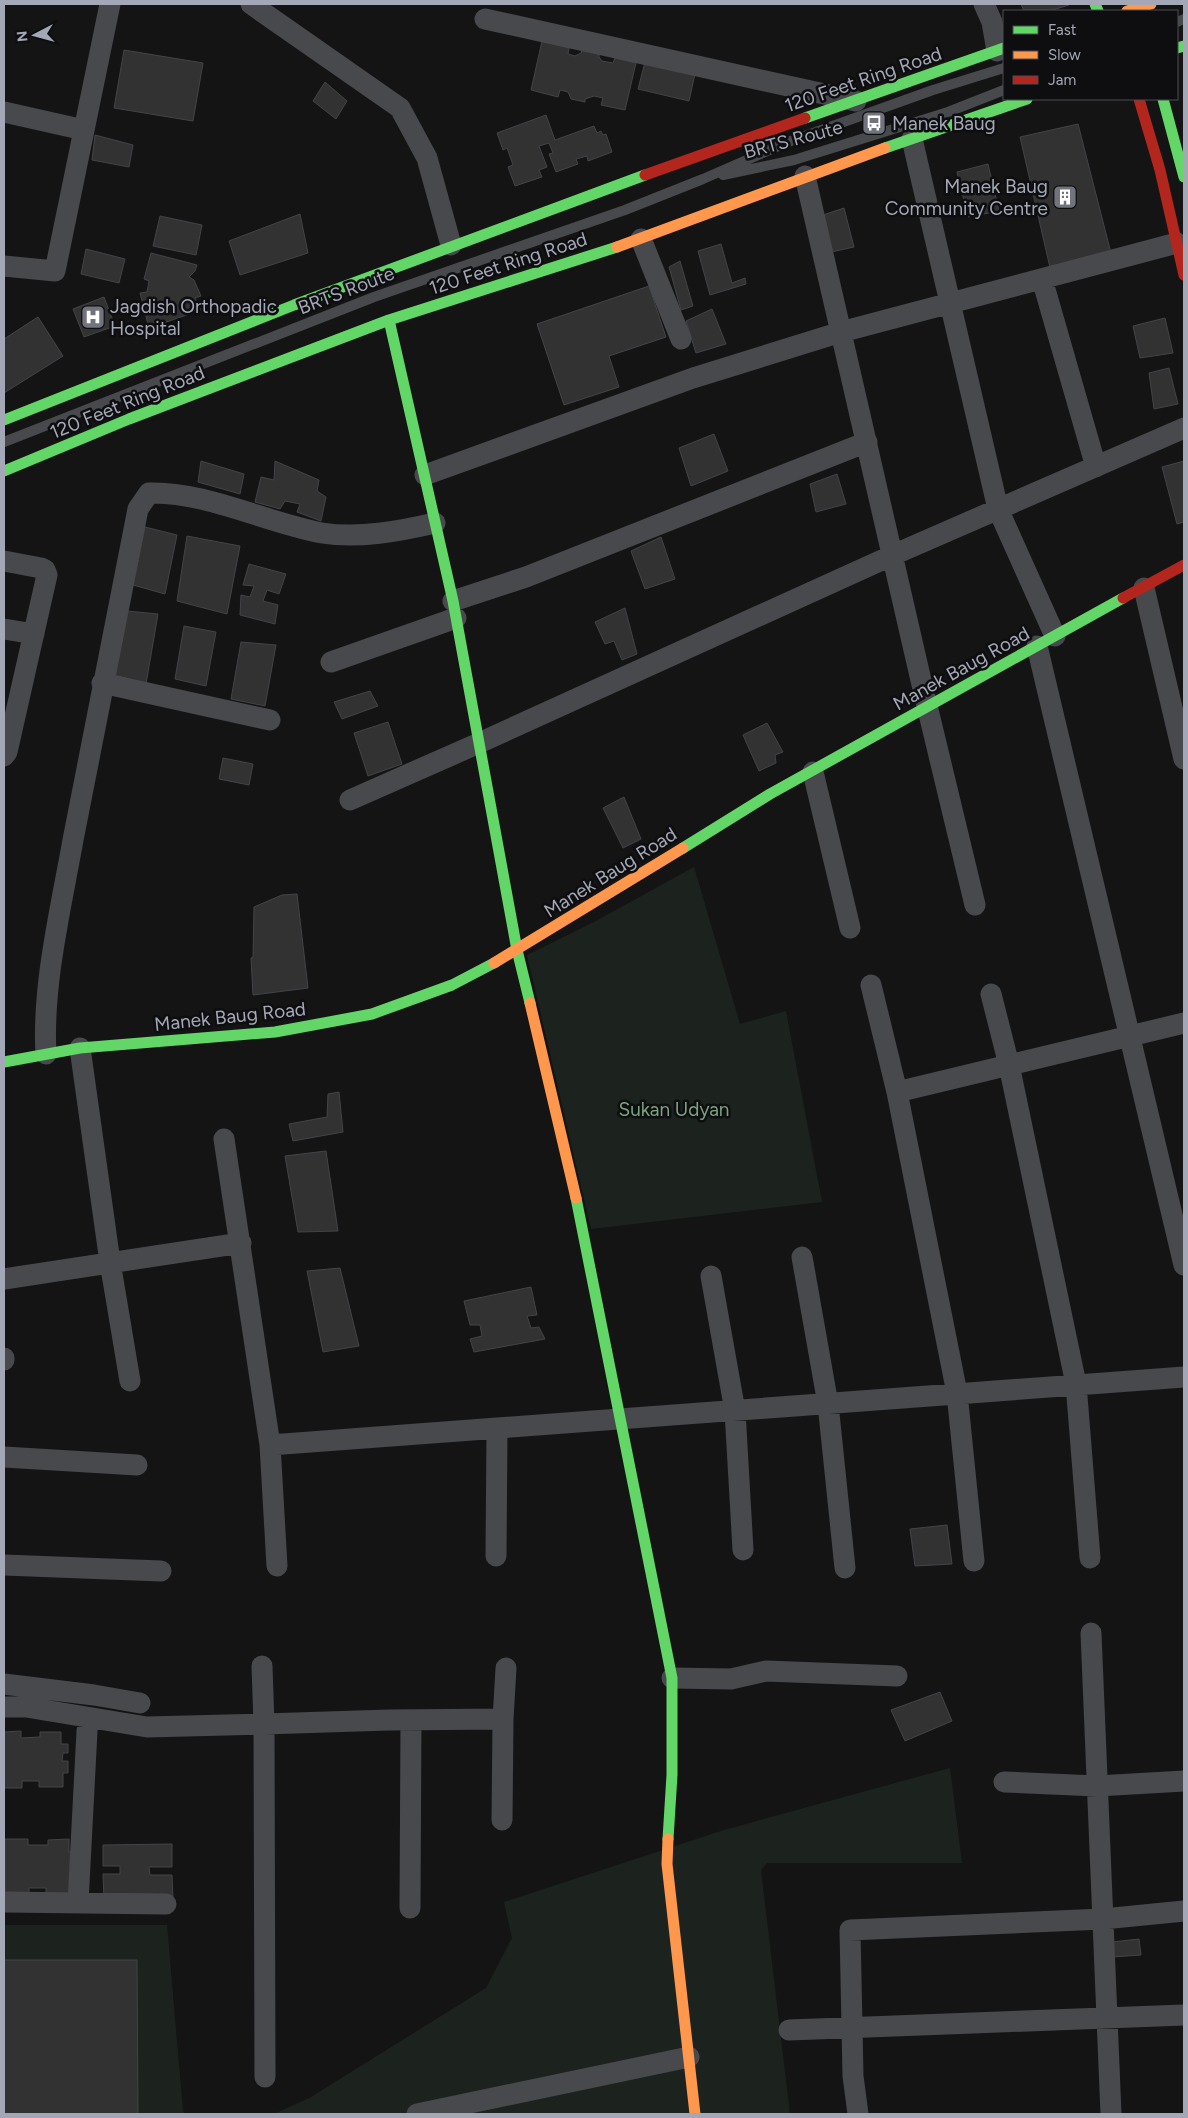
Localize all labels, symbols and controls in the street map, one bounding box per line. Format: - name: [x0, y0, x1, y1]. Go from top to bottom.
- north arrow: [10, 10, 60, 60]
- legend: [1003, 10, 1178, 100]
- text: Fast: [1048, 21, 1077, 39]
- text: N: [14, 30, 32, 43]
- street label: 120 Feet Ring Road: [782, 42, 945, 117]
- text: Slow: [1048, 46, 1081, 64]
- text: Jam: [1048, 71, 1076, 89]
- bus stop icon: Manek Baug: [861, 110, 887, 136]
- place label: Manek Baug: [892, 112, 996, 135]
- street label: BRTS Route: [741, 115, 845, 164]
- place label: Manek Baug Community Centre: [885, 175, 1048, 220]
- building icon: Manek Baug Community Centre: [1052, 184, 1078, 210]
- street label: 120 Feet Ring Road: [426, 227, 590, 300]
- street label: BRTS Route: [295, 262, 398, 319]
- place label: Jagdish Orthopadic Hospital: [110, 295, 277, 340]
- hospital icon: Jagdish Orthopadic Hospital: [80, 304, 106, 330]
- street label: 120 Feet Ring Road: [47, 361, 208, 444]
- street label: Manek Baug Road: [889, 621, 1033, 715]
- street label: Manek Baug Road: [540, 822, 681, 922]
- street label: Manek Baug Road: [153, 997, 307, 1036]
- park label: Sukan Udyan: [619, 1098, 729, 1121]

